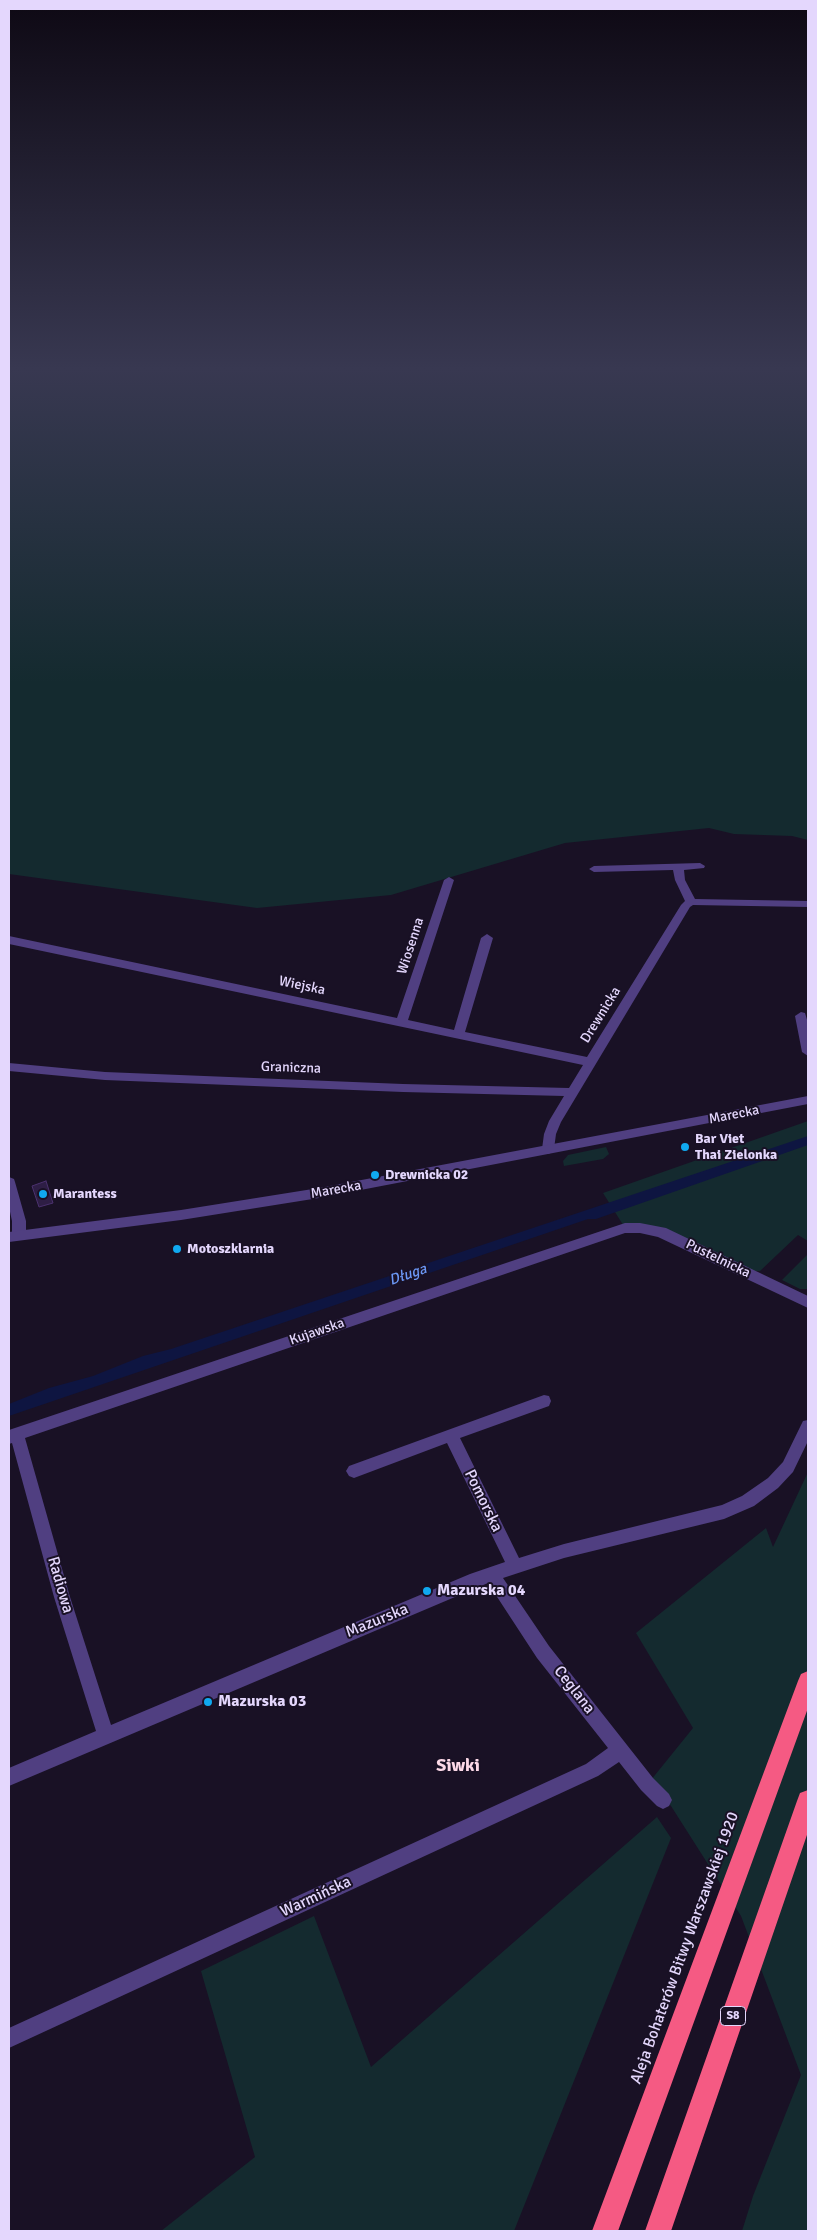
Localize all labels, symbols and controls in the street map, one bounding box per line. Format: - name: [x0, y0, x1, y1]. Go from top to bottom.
- street label: Wiosenna: [394, 916, 428, 976]
- street label: Wiejska: [277, 973, 327, 999]
- street label: Drewnicka: [577, 984, 625, 1046]
- street label: Graniczna: [261, 1059, 321, 1077]
- street label: Marecka: [707, 1102, 761, 1128]
- place label: Bar Viet Thai Zielonka: [695, 1131, 777, 1164]
- marker: Bar Viet Thai Zielonka: [679, 1141, 691, 1153]
- place label: Drewnicka 02: [385, 1167, 468, 1183]
- marker: Drewnicka 02: [369, 1169, 381, 1181]
- street label: Marecka: [309, 1177, 363, 1203]
- place label: Marantess: [53, 1186, 117, 1202]
- marker: Marantess: [37, 1188, 49, 1200]
- street label: Pustelnicka: [683, 1236, 753, 1282]
- place label: Motoszklarnia: [187, 1241, 274, 1257]
- marker: Motoszklarnia: [171, 1243, 183, 1255]
- water label: Długa: [387, 1260, 429, 1290]
- street label: Kujawska: [287, 1315, 347, 1349]
- street label: Pomorska: [460, 1467, 506, 1535]
- street label: Radiowa: [43, 1554, 77, 1616]
- place label: Mazurska 04: [437, 1581, 525, 1601]
- marker: Mazurska 04: [421, 1585, 433, 1597]
- street label: Mazurska: [343, 1600, 411, 1642]
- street label: Ceglana: [549, 1662, 599, 1718]
- place label: Mazurska 03: [218, 1692, 306, 1712]
- marker: Mazurska 03: [202, 1696, 214, 1708]
- district label: Siwki: [436, 1755, 480, 1777]
- street label: Aleja Bohaterów Bitwy Warszawskiej 1920: [627, 1809, 743, 2087]
- street label: Warmińska: [278, 1872, 354, 1922]
- road number: S8: [720, 2006, 746, 2025]

